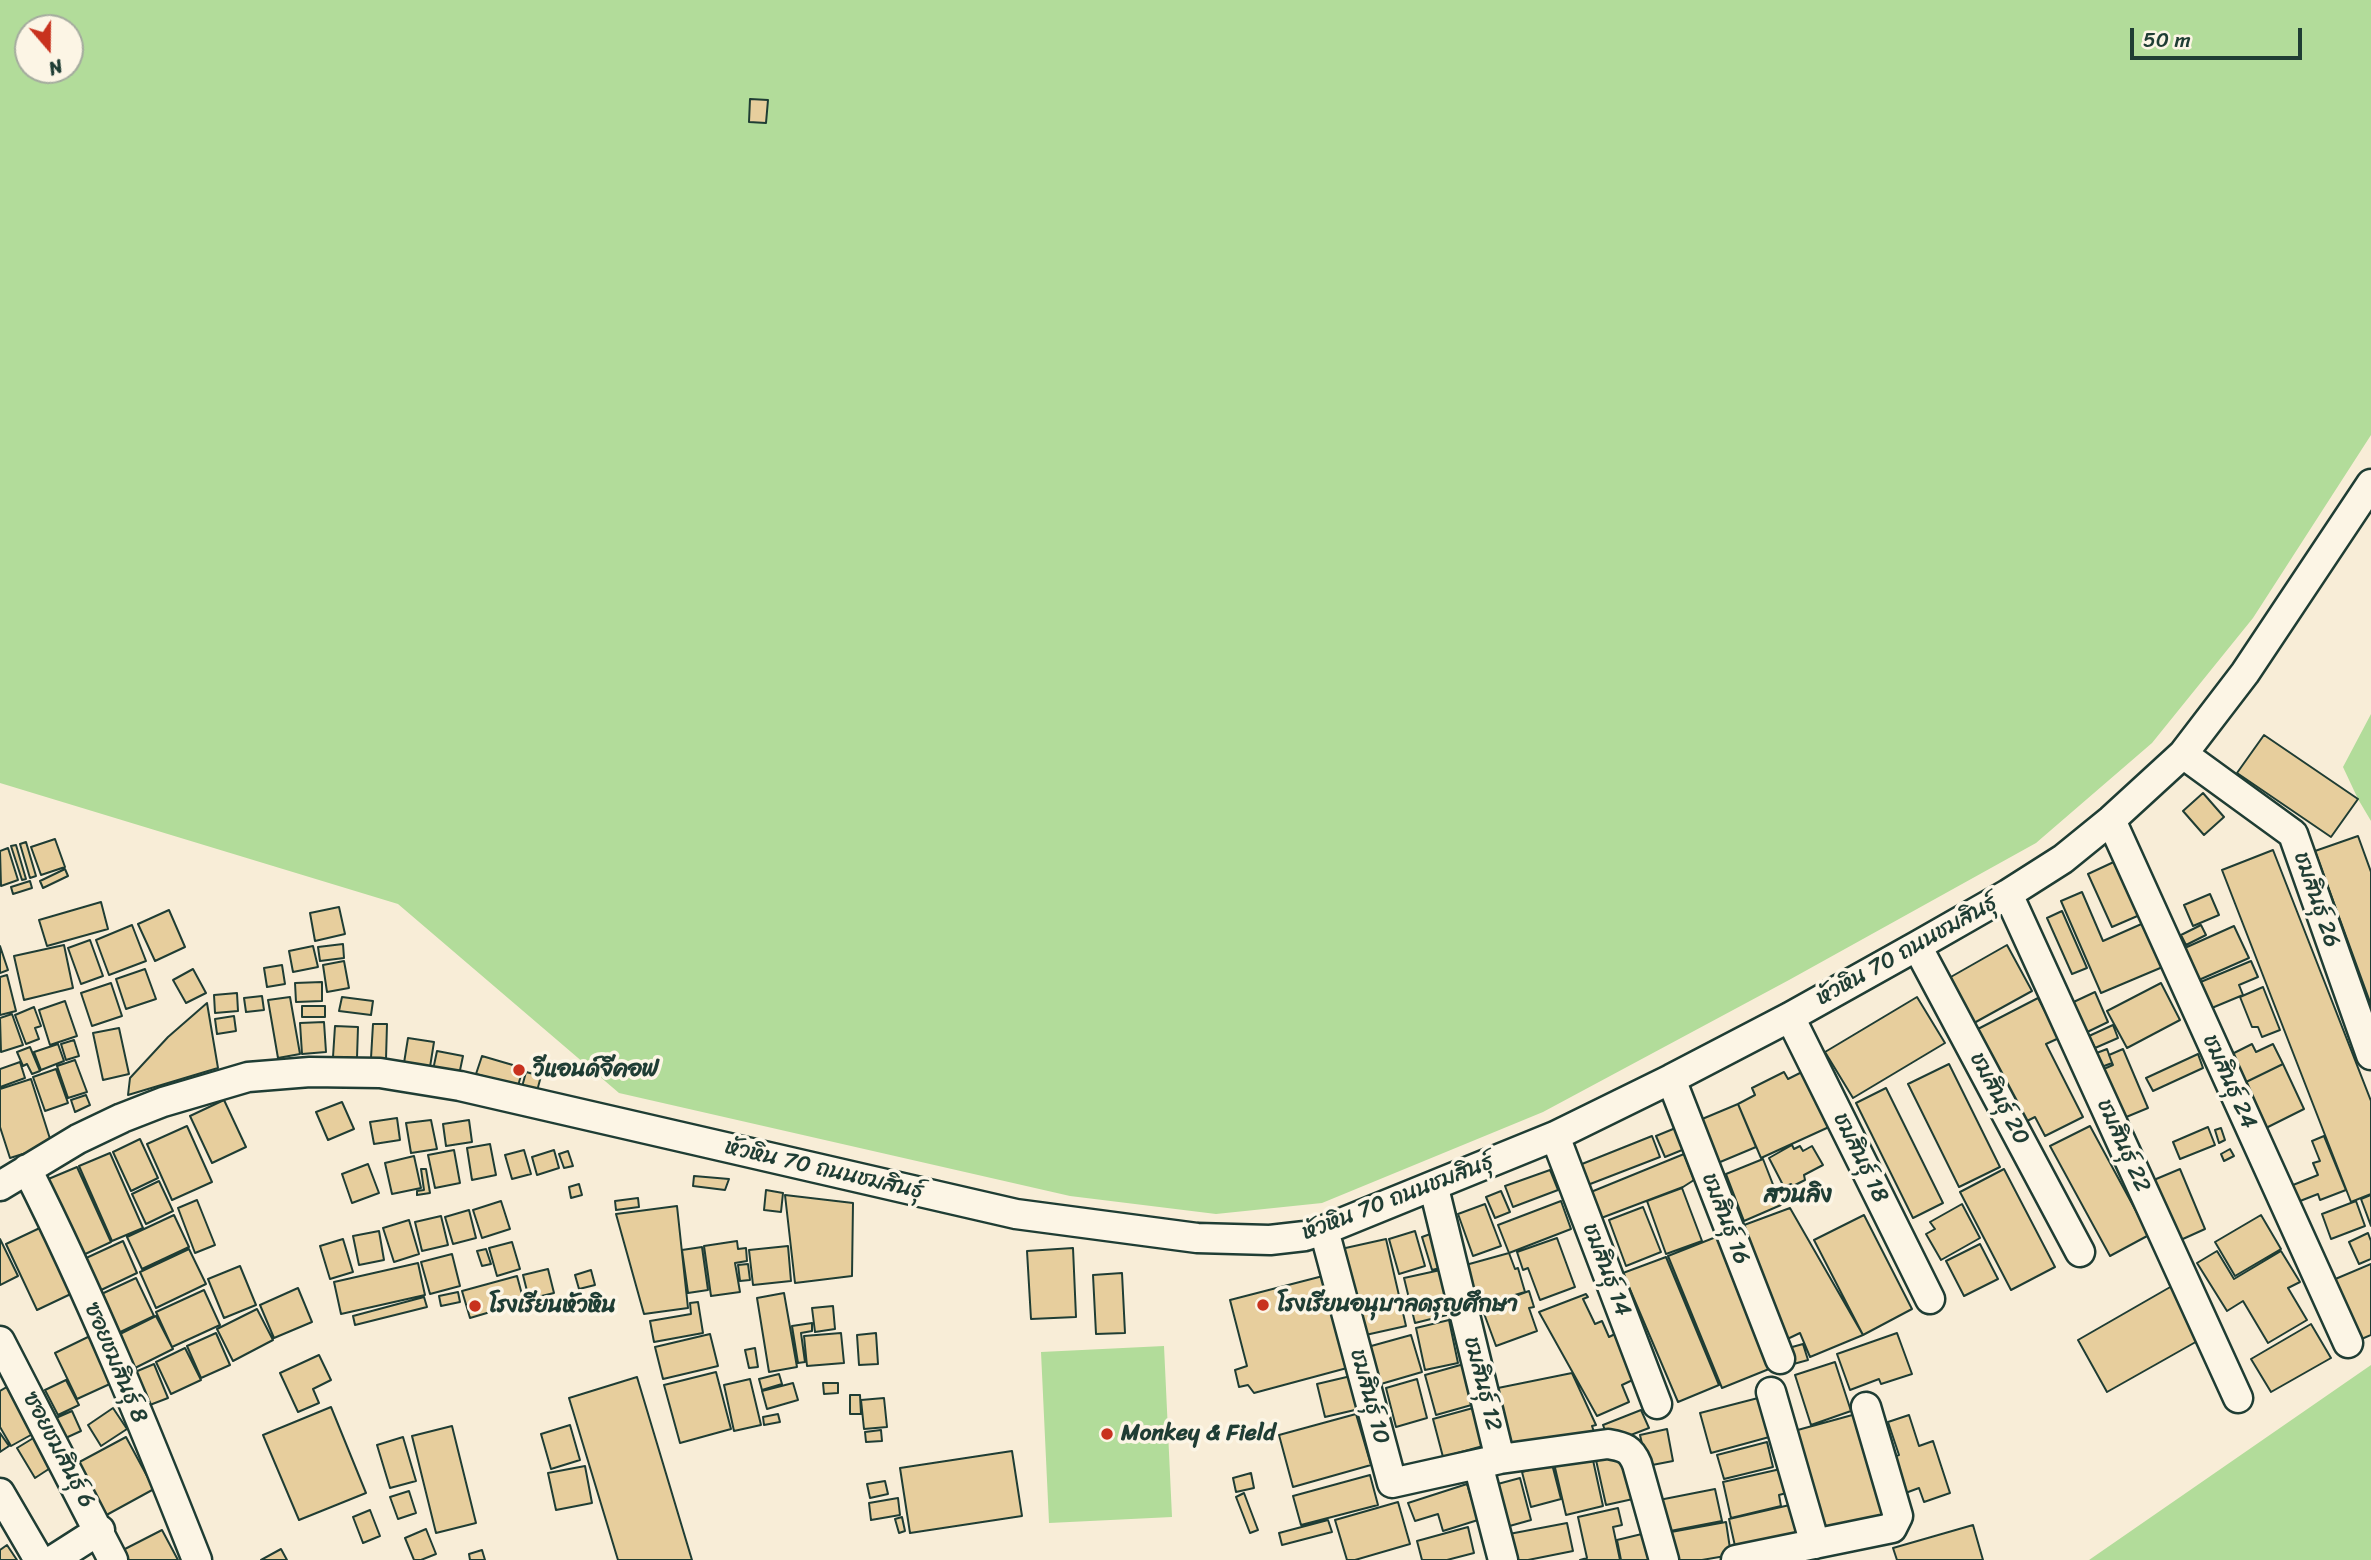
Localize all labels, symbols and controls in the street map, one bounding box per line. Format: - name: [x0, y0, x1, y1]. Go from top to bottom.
- north arrow: [14, 14, 84, 84]
- scale bar: [2133, 14, 2304, 58]
- text: 50 m: [2143, 21, 2191, 59]
- text: N: [44, 50, 68, 85]
- street label: ชมสินธุ์ 26: [2287, 849, 2345, 951]
- street label: หัวหิน 70 ถนนชมสินธุ์: [1812, 890, 2002, 1012]
- street label: ชมสินธุ์ 24: [2196, 1031, 2262, 1133]
- street label: ชมสินธุ์ 20: [1963, 1048, 2035, 1150]
- place label: วีแอนด์จีคอฟ: [533, 1056, 659, 1084]
- marker: วีแอนด์จีคอฟ: [511, 1062, 527, 1078]
- street label: ชมสินธุ์ 22: [2090, 1095, 2156, 1197]
- street label: ชมสินธุ์ 18: [1826, 1109, 1894, 1207]
- street label: หัวหิน 70 ถนนชมสินธุ์: [722, 1134, 926, 1206]
- street label: หัวหิน 70 ถนนชมสินธุ์: [1298, 1149, 1498, 1247]
- street label: ชมสินธุ์ 16: [1695, 1169, 1755, 1269]
- district label: สวนลิง: [1764, 1182, 1832, 1210]
- street label: ชมสินธุ์ 14: [1576, 1220, 1636, 1320]
- place label: โรงเรียนอนุบาลดรุญศึกษา: [1277, 1291, 1518, 1319]
- place label: โรงเรียนหัวหิน: [489, 1292, 616, 1320]
- marker: โรงเรียนอนุบาลดรุญศึกษา: [1255, 1297, 1271, 1313]
- marker: โรงเรียนหัวหิน: [467, 1298, 483, 1314]
- street label: ซอยชมสินธุ์ 8: [77, 1299, 153, 1427]
- street label: ชมสินธุ์ 12: [1457, 1334, 1507, 1434]
- street label: ชมสินธุ์ 10: [1343, 1347, 1395, 1447]
- street label: ซอยชมสินธุ์ 6: [16, 1387, 100, 1513]
- place label: Monkey & Field: [1121, 1420, 1276, 1448]
- marker: Monkey & Field: [1099, 1426, 1115, 1442]

